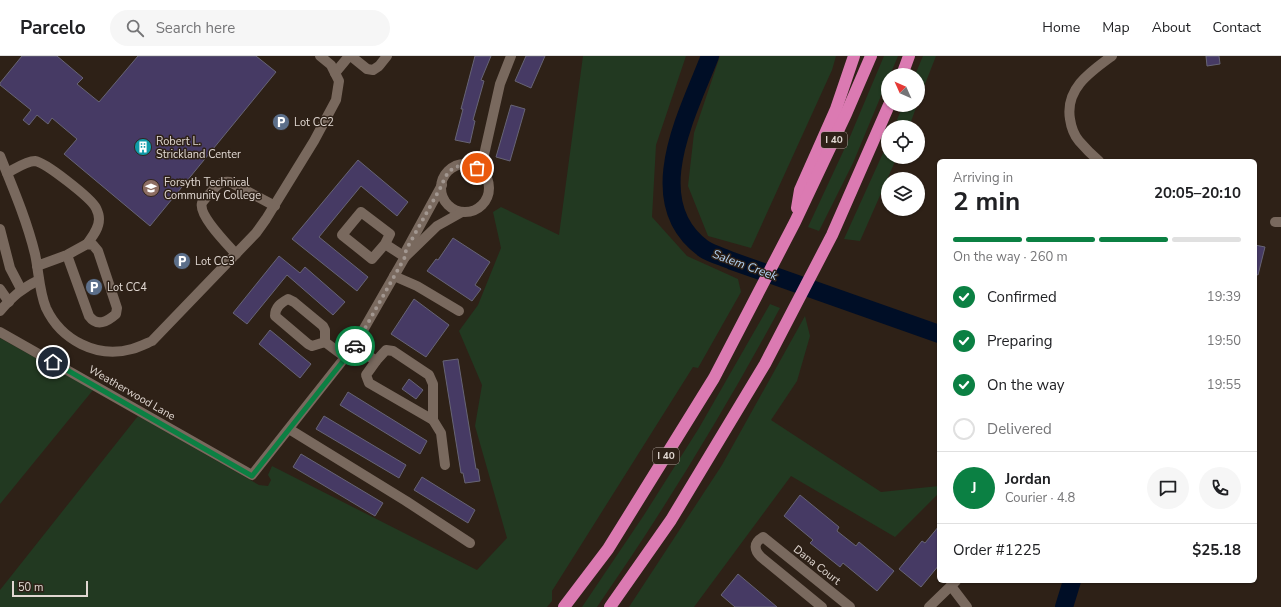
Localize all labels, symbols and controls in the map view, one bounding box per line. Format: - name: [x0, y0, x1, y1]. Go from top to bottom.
- search box: [110, 10, 390, 46]
- text: Parcelo: [20, 15, 86, 41]
- icon: search: [124, 17, 146, 39]
- text: Search here: [156, 18, 235, 38]
- text: Home: [1042, 18, 1080, 37]
- text: Map: [1102, 18, 1130, 37]
- text: About: [1152, 18, 1191, 37]
- text: Contact: [1213, 18, 1261, 37]
- north arrow: [881, 68, 925, 112]
- map controls: [881, 68, 925, 216]
- parking icon: Lot CC2: [271, 112, 291, 132]
- place label: Lot CC2: [294, 115, 334, 130]
- button: locate: [881, 120, 925, 164]
- road number: I 40: [821, 132, 847, 148]
- place label: Robert L. Strickland Center: [156, 134, 241, 162]
- building icon: Robert L. Strickland Center: [133, 137, 153, 157]
- pin: [460, 151, 494, 185]
- icon: bag: [466, 157, 488, 179]
- text: Arriving in: [953, 169, 1013, 187]
- button: layers: [881, 172, 925, 216]
- place label: Forsyth Technical Community College: [164, 175, 261, 203]
- school or university icon: Forsyth Technical Community College: [141, 178, 161, 198]
- text: 20:05–20:10: [1154, 183, 1241, 203]
- text: 2 min: [953, 184, 1020, 219]
- water label: Salem Creek: [710, 246, 781, 284]
- text: On the way · 260 m: [953, 248, 1068, 266]
- parking icon: Lot CC3: [172, 251, 192, 271]
- place label: Lot CC3: [195, 254, 235, 269]
- parking icon: Lot CC4: [84, 277, 104, 297]
- place label: Lot CC4: [107, 280, 147, 295]
- icon: check: [953, 286, 975, 308]
- text: Confirmed: [987, 287, 1057, 307]
- text: 19:39: [1207, 288, 1241, 306]
- courier: [335, 326, 375, 366]
- icon: check: [953, 330, 975, 352]
- text: Preparing: [987, 331, 1052, 351]
- text: 19:50: [1207, 332, 1241, 350]
- icon: car: [344, 335, 366, 357]
- pin: [36, 345, 70, 379]
- icon: home: [42, 351, 64, 373]
- street label: Weatherwood Lane: [86, 362, 178, 424]
- icon: check: [953, 374, 975, 396]
- text: On the way: [987, 375, 1065, 395]
- text: 19:55: [1207, 376, 1241, 394]
- text: Delivered: [987, 419, 1052, 439]
- road number: I 40: [653, 448, 679, 464]
- button: chat: [1147, 467, 1189, 509]
- button: phone: [1199, 467, 1241, 509]
- text: Jordan: [1005, 469, 1051, 489]
- text: J: [971, 478, 977, 498]
- text: Courier · 4.8: [1005, 489, 1075, 507]
- text: Order #1225: [953, 540, 1041, 560]
- text: $25.18: [1192, 540, 1241, 560]
- street label: Dana Court: [790, 542, 844, 588]
- scale bar: [12, 579, 88, 598]
- text: 50 m: [18, 580, 43, 595]

